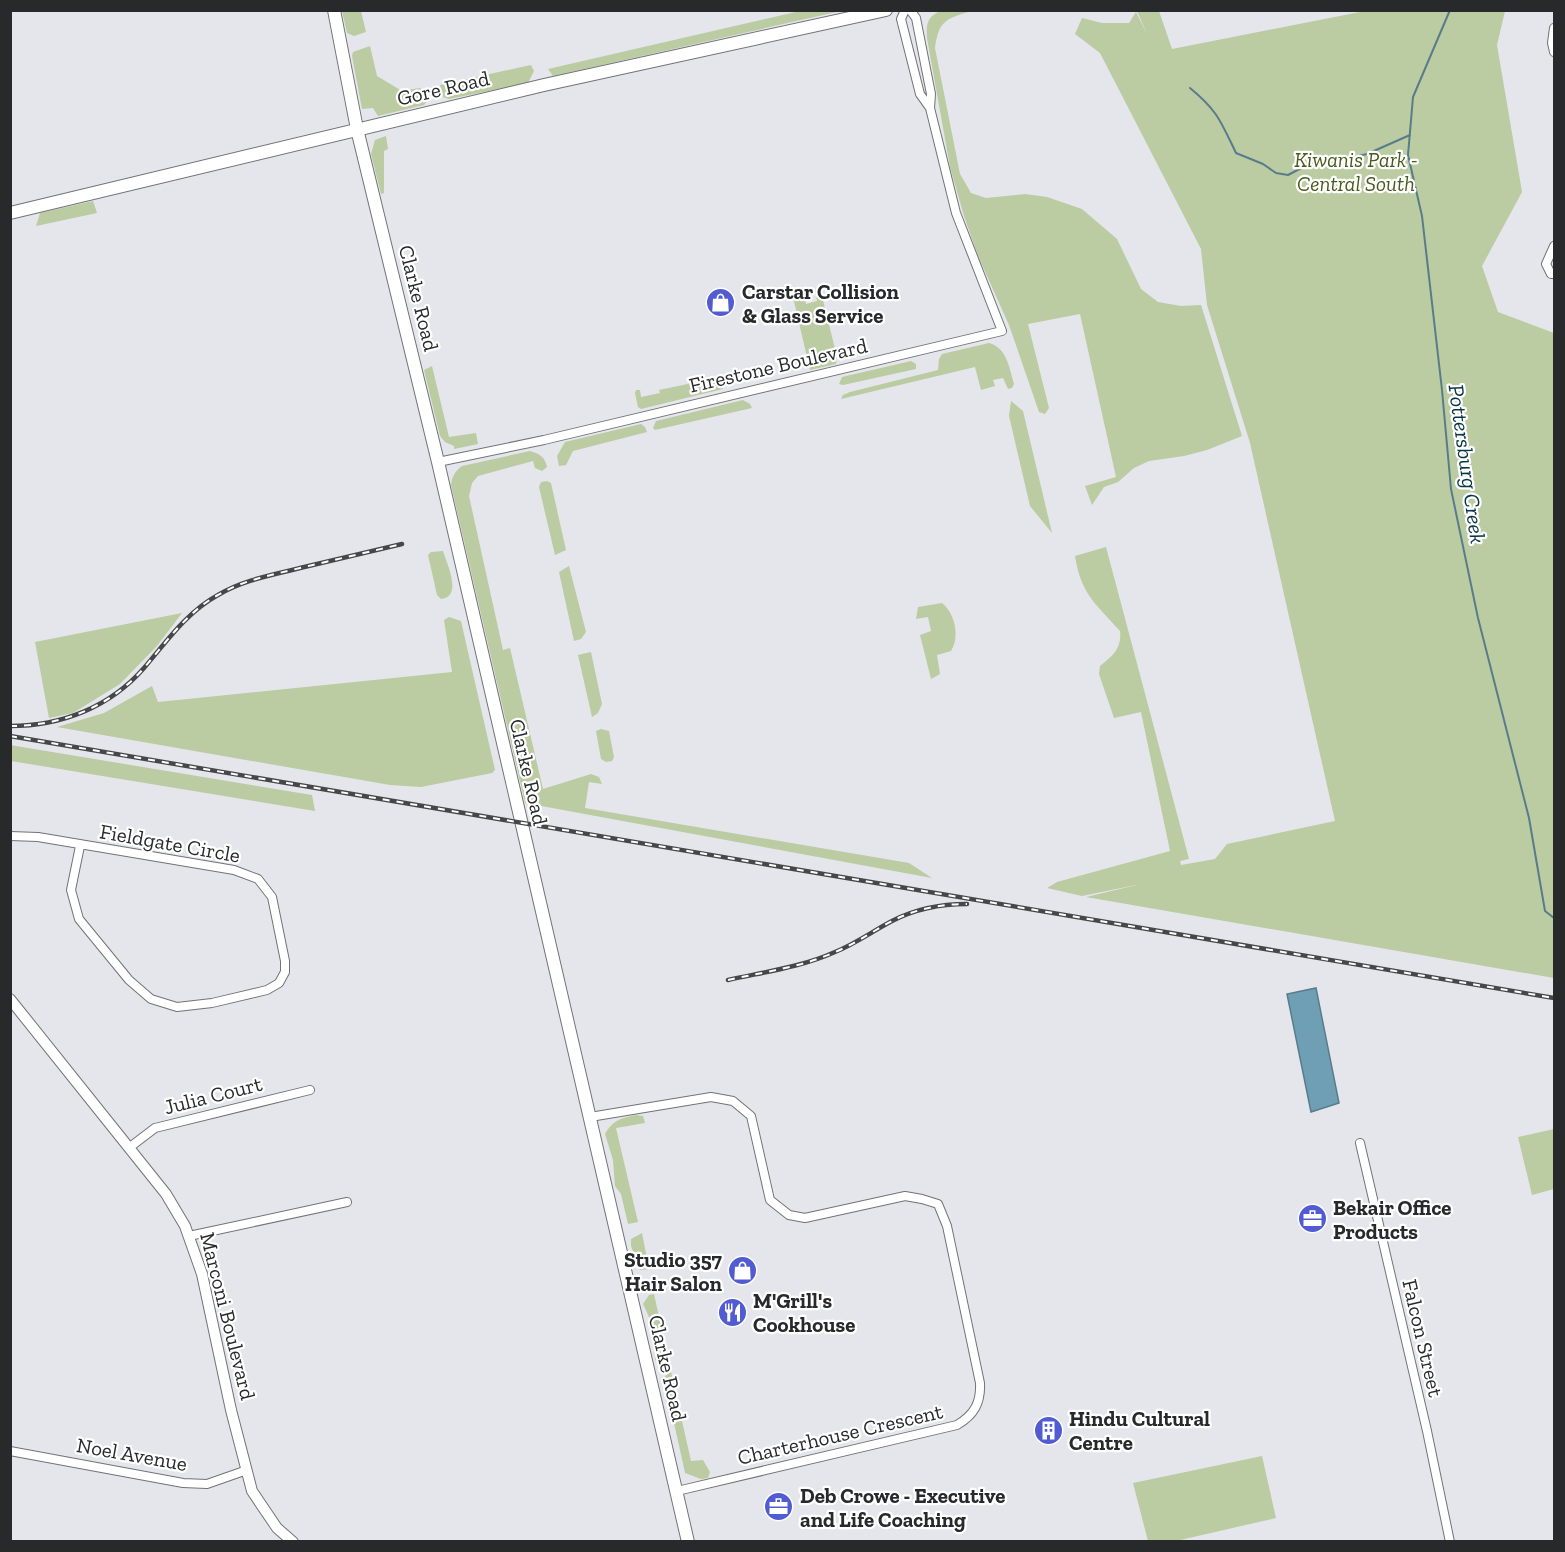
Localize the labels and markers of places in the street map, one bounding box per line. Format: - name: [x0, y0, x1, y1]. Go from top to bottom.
- place label: Carstar Collision & Glass Service: [742, 279, 900, 328]
- shop icon: Carstar Collision & Glass Service: [705, 287, 737, 319]
- place label: Bekair Office Products: [1333, 1195, 1451, 1244]
- office icon: Bekair Office Products: [1296, 1203, 1328, 1235]
- place label: Studio 357 Hair Salon: [624, 1247, 723, 1296]
- shop icon: Studio 357 Hair Salon: [727, 1255, 759, 1287]
- place label: M'Grill's Cookhouse: [753, 1288, 855, 1337]
- restaurant icon: M'Grill's Cookhouse: [716, 1296, 748, 1328]
- place label: Hindu Cultural Centre: [1069, 1406, 1210, 1455]
- building icon: Hindu Cultural Centre: [1032, 1414, 1064, 1446]
- place label: Deb Crowe - Executive and Life Coaching: [800, 1483, 1005, 1532]
- office icon: Deb Crowe - Executive and Life Coaching: [763, 1491, 795, 1523]

